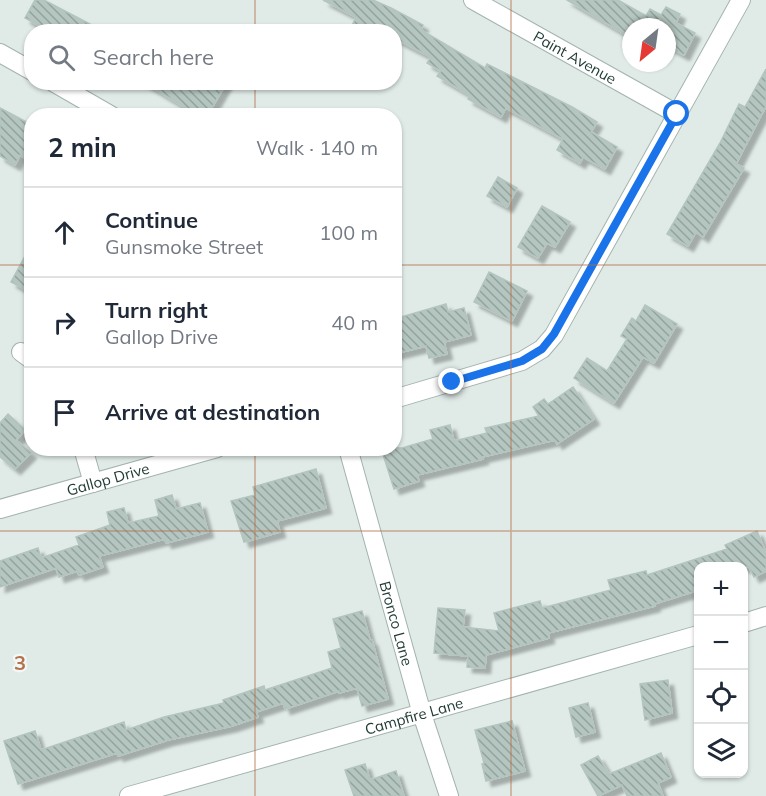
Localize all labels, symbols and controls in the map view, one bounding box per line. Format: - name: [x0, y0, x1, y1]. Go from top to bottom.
- north arrow: [622, 18, 676, 72]
- search box: [24, 24, 402, 90]
- street label: Paint Avenue: [530, 26, 620, 88]
- icon: search: [45, 41, 78, 74]
- text: Search here: [93, 43, 214, 71]
- route start: [663, 100, 689, 126]
- text: 2 min: [48, 131, 117, 164]
- text: Walk · 140 m: [256, 135, 378, 160]
- text: Continue: [105, 206, 198, 234]
- icon: ahead: [48, 216, 81, 249]
- text: 100 m: [319, 220, 378, 245]
- text: Gunsmoke Street: [105, 234, 263, 259]
- text: Turn right: [105, 296, 208, 324]
- icon: right: [48, 306, 81, 339]
- text: 40 m: [331, 310, 378, 335]
- text: Gallop Drive: [105, 324, 218, 349]
- route end: [438, 368, 464, 394]
- icon: arrive: [48, 396, 81, 429]
- text: Arrive at destination: [105, 398, 320, 426]
- street label: Gallop Drive: [64, 458, 151, 499]
- map controls: [694, 562, 748, 778]
- button: +: [694, 562, 748, 616]
- street label: Bronco Lane: [376, 579, 418, 668]
- button: −: [694, 616, 748, 670]
- text: 3: [14, 650, 26, 675]
- button: locate: [694, 670, 748, 724]
- street label: Campfire Lane: [362, 692, 465, 738]
- button: layers: [694, 724, 748, 778]

